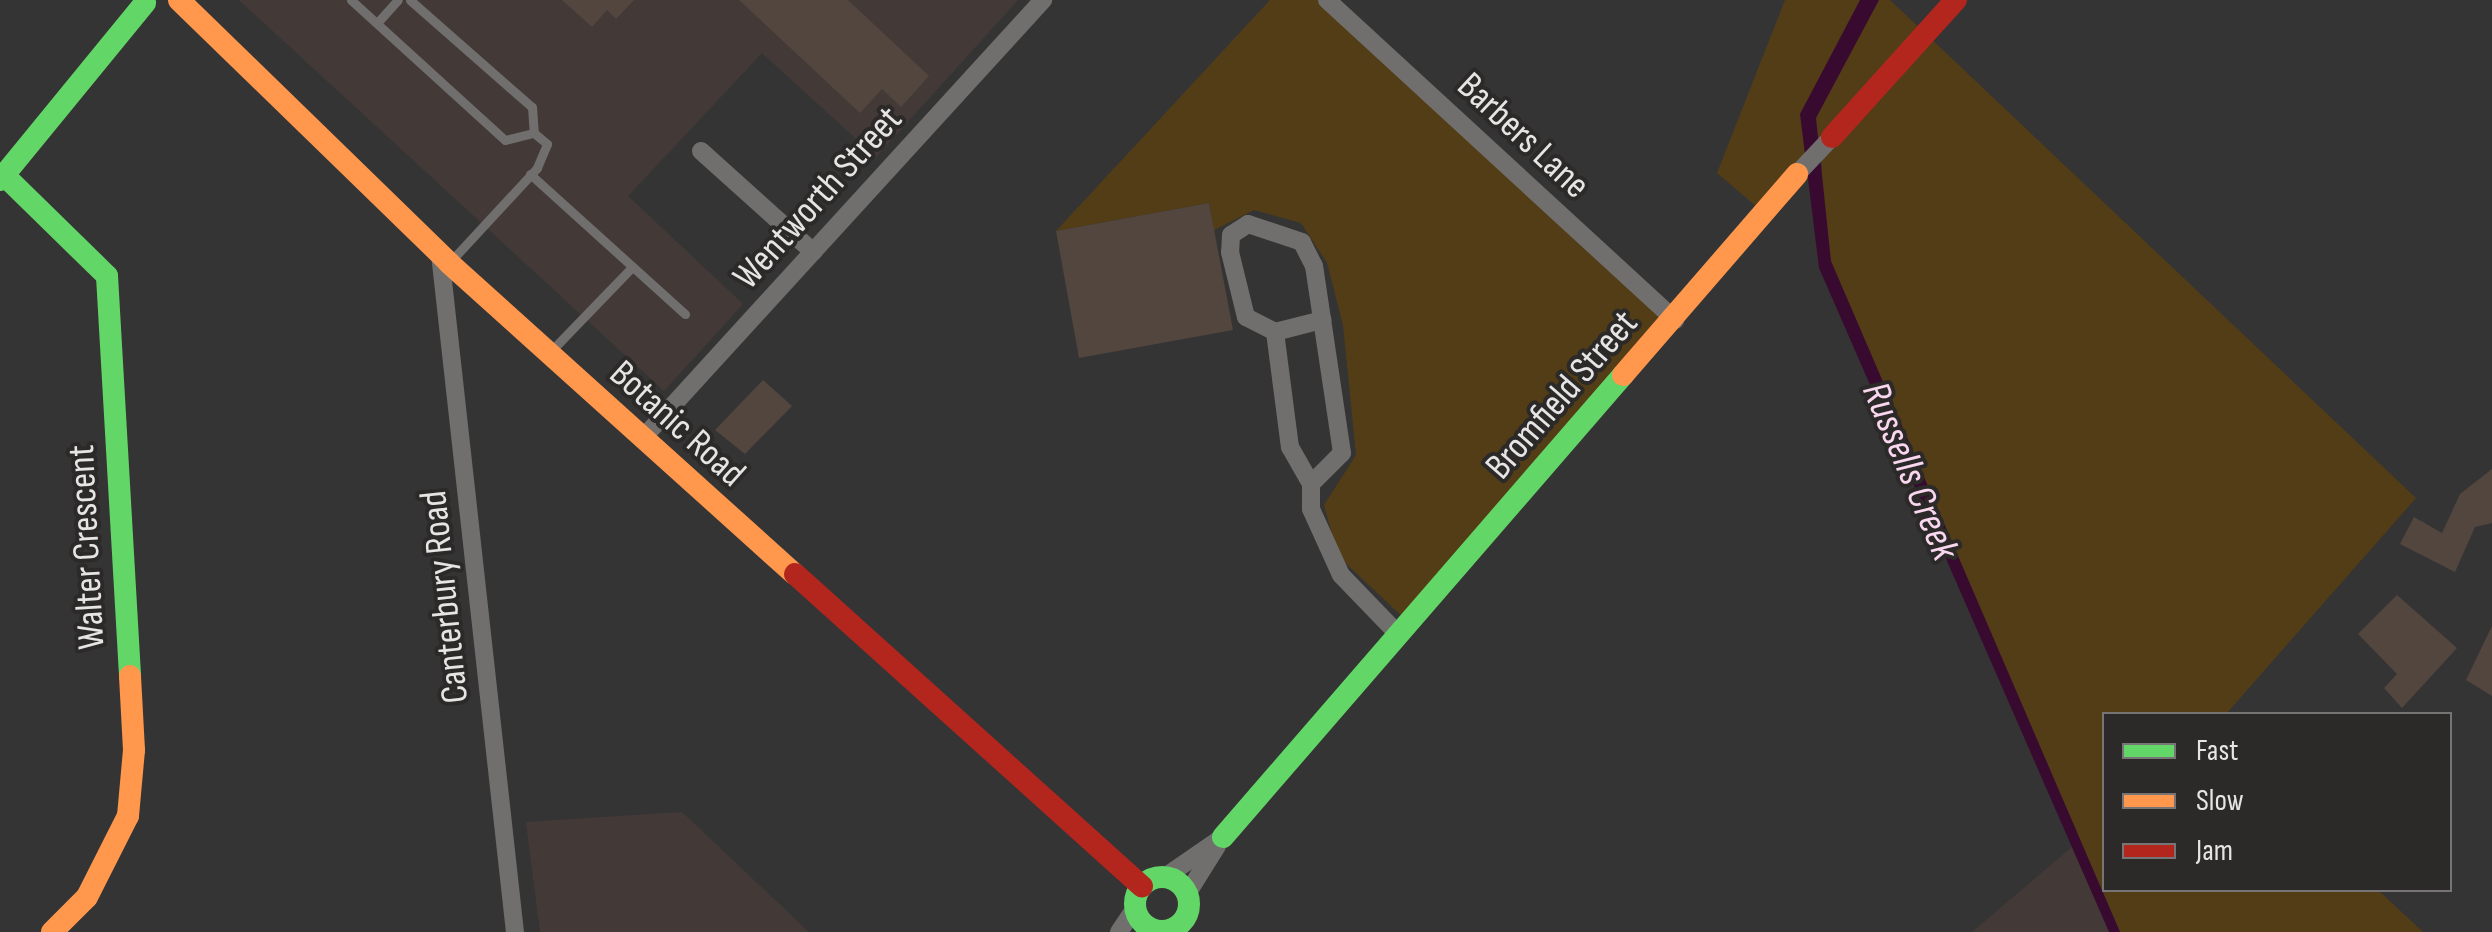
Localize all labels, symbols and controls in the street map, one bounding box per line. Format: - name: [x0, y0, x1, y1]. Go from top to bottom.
- street label: Barbers Lane: [1448, 63, 1598, 209]
- street label: Wentworth Street: [724, 97, 912, 299]
- street label: Bromfield Street: [1476, 301, 1648, 489]
- street label: Botanic Road: [600, 351, 754, 497]
- water label: Russells Creek: [1851, 375, 1969, 567]
- street label: Walter Crescent: [59, 444, 115, 650]
- street label: Canterbury Road: [411, 489, 479, 705]
- legend: [2102, 712, 2452, 892]
- text: Fast: [2196, 733, 2238, 769]
- text: Slow: [2196, 783, 2244, 819]
- text: Jam: [2196, 833, 2233, 869]

